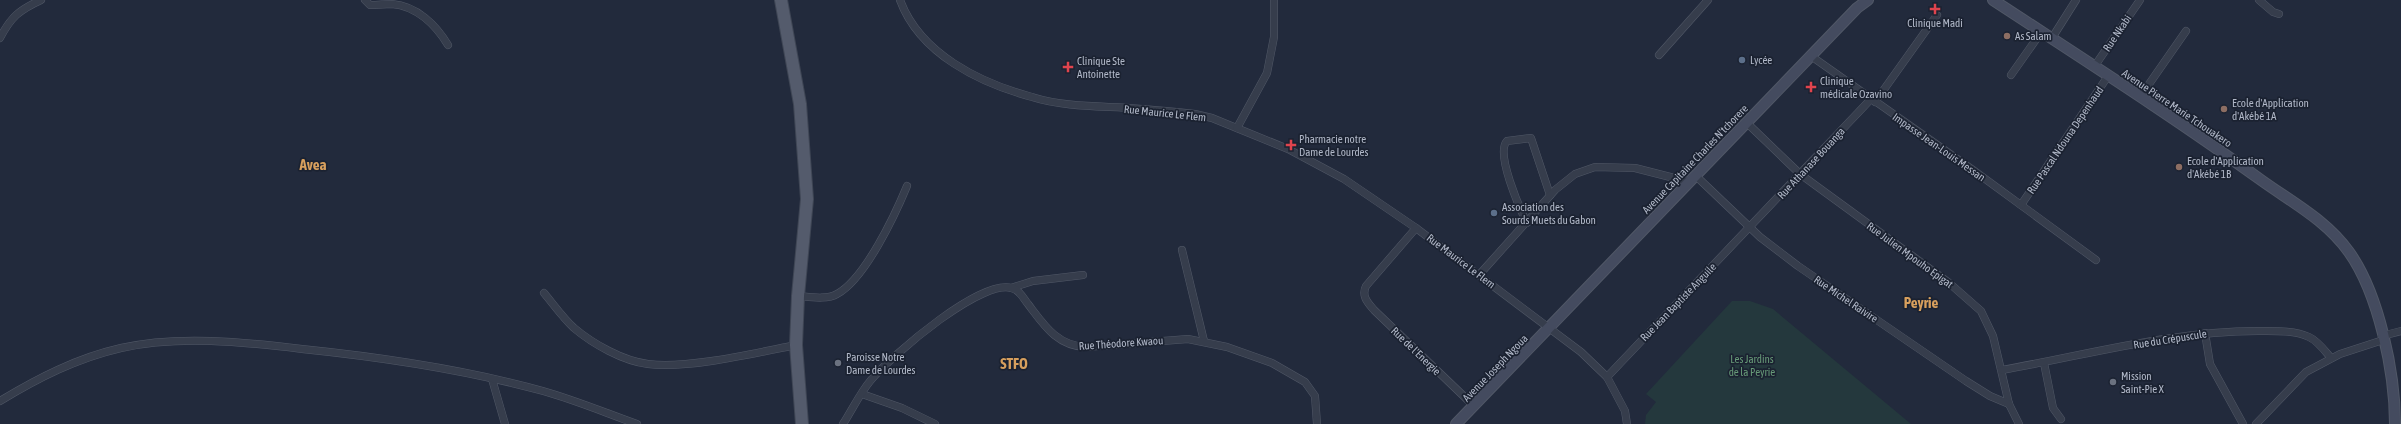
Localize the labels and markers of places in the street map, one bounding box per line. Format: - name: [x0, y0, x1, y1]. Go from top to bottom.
- marker: Clinique Madi: [1929, 3, 1941, 15]
- place label: Clinique Madi: [1907, 17, 1963, 29]
- place label: As Salam: [2015, 30, 2052, 42]
- marker: As Salam: [2002, 31, 2012, 41]
- place label: Lycée: [1750, 54, 1772, 66]
- place label: Clinique Ste Antoinette: [1077, 55, 1125, 80]
- marker: Lycée: [1737, 55, 1747, 65]
- marker: Clinique Ste Antoinette: [1062, 61, 1074, 73]
- place label: Clinique médicale Ozavino: [1820, 75, 1892, 100]
- marker: Clinique médicale Ozavino: [1805, 81, 1817, 93]
- place label: Ecole d'Application d'Akébé 1A: [2232, 97, 2309, 122]
- marker: Ecole d'Application d'Akébé 1A: [2219, 104, 2229, 114]
- place label: Pharmacie notre Dame de Lourdes: [1299, 133, 1369, 158]
- marker: Pharmacie notre Dame de Lourdes: [1286, 140, 1296, 150]
- place label: Ecole d'Application d'Akébé 1B: [2187, 155, 2264, 180]
- marker: Ecole d'Application d'Akébé 1B: [2174, 162, 2184, 172]
- place label: Association des Sourds Muets du Gabon: [1502, 201, 1596, 226]
- marker: Association des Sourds Muets du Gabon: [1489, 208, 1499, 218]
- place label: Paroisse Notre Dame de Lourdes: [846, 351, 916, 376]
- marker: Paroisse Notre Dame de Lourdes: [833, 358, 843, 368]
- place label: Mission Saint-Pie X: [2121, 370, 2164, 395]
- marker: Mission Saint-Pie X: [2108, 377, 2118, 387]

